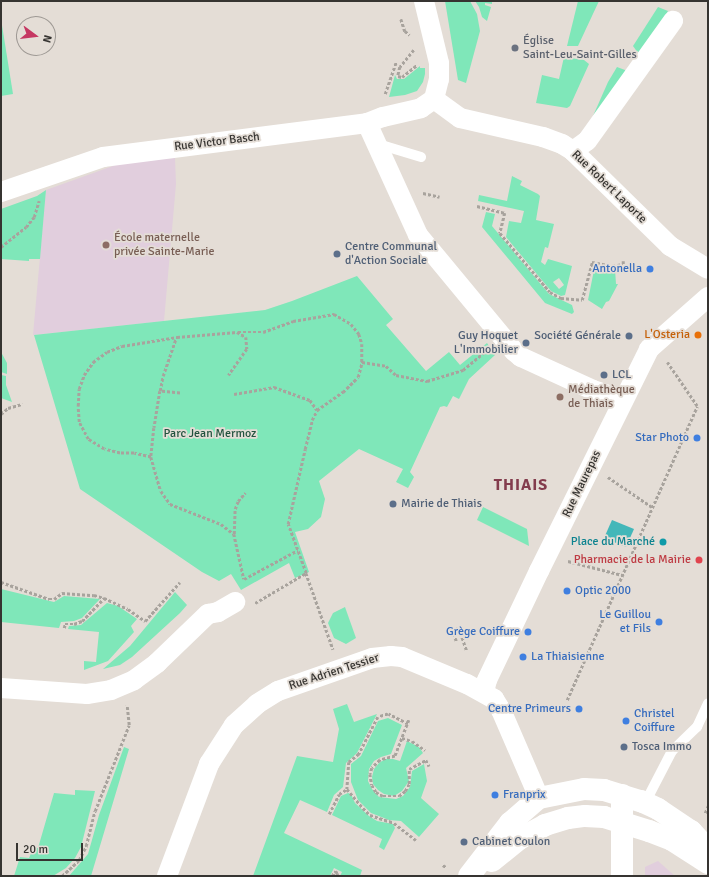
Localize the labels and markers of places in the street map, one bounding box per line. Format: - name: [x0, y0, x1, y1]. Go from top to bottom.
- place label: Église Saint-Leu-Saint-Gilles: [523, 34, 637, 62]
- marker: Église Saint-Leu-Saint-Gilles: [510, 43, 520, 53]
- place label: École maternelle privée Sainte-Marie: [114, 231, 215, 259]
- marker: École maternelle privée Sainte-Marie: [101, 240, 111, 250]
- place label: Centre Communal d'Action Sociale: [345, 240, 437, 268]
- marker: Centre Communal d'Action Sociale: [332, 249, 342, 259]
- place label: Antonella: [592, 262, 642, 276]
- marker: Antonella: [645, 264, 655, 274]
- place label: L'Osteria: [644, 328, 690, 342]
- place label: Guy Hoquet L'Immobilier: [454, 329, 518, 357]
- place label: Société Générale: [534, 329, 621, 343]
- marker: L'Osteria: [693, 330, 703, 340]
- marker: Société Générale: [624, 331, 634, 341]
- marker: Guy Hoquet L'Immobilier: [521, 338, 531, 348]
- place label: LCL: [612, 368, 631, 382]
- marker: LCL: [599, 370, 609, 380]
- place label: Médiathèque de Thiais: [568, 383, 635, 411]
- marker: Médiathèque de Thiais: [555, 392, 565, 402]
- place label: Star Photo: [635, 431, 689, 445]
- marker: Star Photo: [692, 433, 702, 443]
- place label: Mairie de Thiais: [401, 497, 482, 511]
- marker: Mairie de Thiais: [388, 499, 398, 509]
- place label: Place du Marché: [571, 535, 655, 549]
- marker: Place du Marché: [658, 537, 668, 547]
- place label: Pharmacie de la Mairie: [574, 553, 691, 567]
- marker: Pharmacie de la Mairie: [694, 555, 704, 565]
- place label: Optic 2000: [575, 584, 631, 598]
- marker: Optic 2000: [562, 586, 572, 596]
- place label: Le Guillou et Fils: [599, 608, 651, 636]
- marker: Le Guillou et Fils: [654, 617, 664, 627]
- place label: Grège Coiffure: [446, 625, 520, 639]
- marker: Grège Coiffure: [523, 627, 533, 637]
- place label: La Thiaisienne: [531, 650, 605, 664]
- marker: La Thiaisienne: [518, 652, 528, 662]
- place label: Centre Primeurs: [488, 702, 571, 716]
- marker: Centre Primeurs: [574, 704, 584, 714]
- place label: Christel Coiffure: [634, 707, 675, 735]
- marker: Christel Coiffure: [621, 716, 631, 726]
- place label: Tosca Immo: [632, 740, 692, 754]
- marker: Tosca Immo: [619, 742, 629, 752]
- place label: Franprix: [503, 788, 546, 802]
- marker: Franprix: [490, 790, 500, 800]
- place label: Cabinet Coulon: [472, 835, 550, 849]
- marker: Cabinet Coulon: [459, 837, 469, 847]

